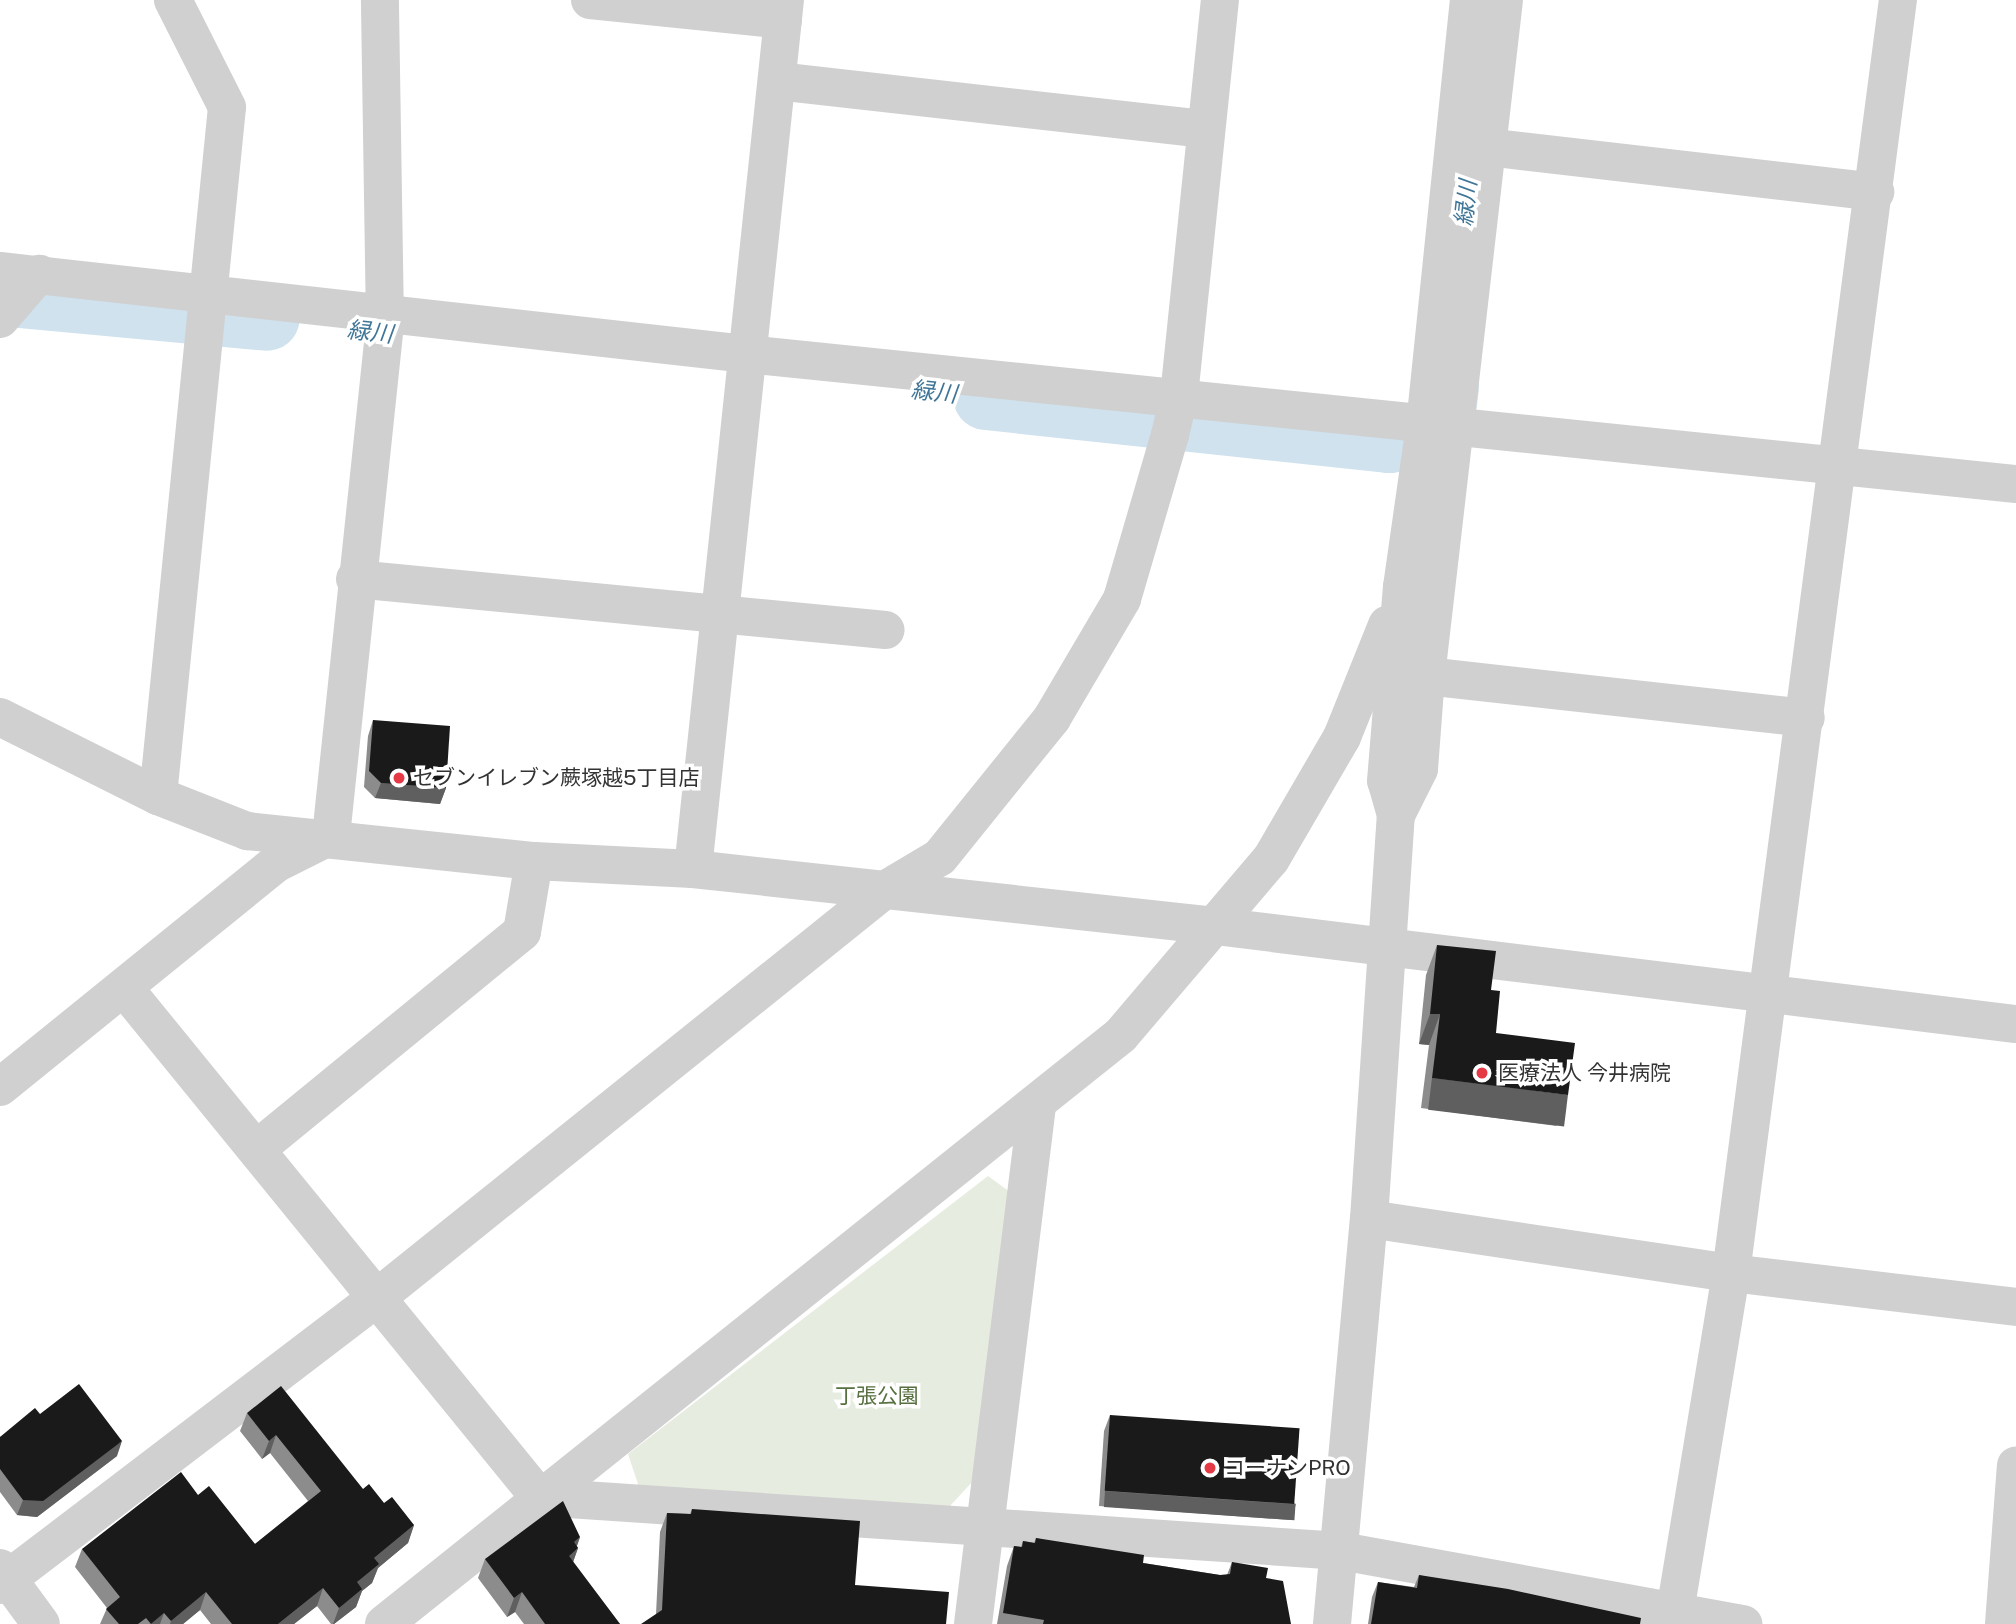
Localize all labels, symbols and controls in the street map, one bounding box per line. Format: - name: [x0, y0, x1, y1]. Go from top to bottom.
- water label: 緑川: [1450, 179, 1482, 227]
- water label: 緑川: [346, 316, 394, 348]
- water label: 緑川: [910, 376, 958, 408]
- place label: セブンイレブン蕨塚越5丁目店: [413, 765, 699, 791]
- marker: セブンイレブン蕨塚越5丁目店: [391, 770, 407, 786]
- place label: 医療法人 今井病院: [1498, 1060, 1671, 1086]
- marker: 医療法人 今井病院: [1472, 1063, 1492, 1083]
- park label: 丁張公園: [835, 1383, 919, 1409]
- place label: コーナンPRO: [1224, 1455, 1351, 1481]
- marker: コーナンPRO: [1202, 1460, 1218, 1476]

